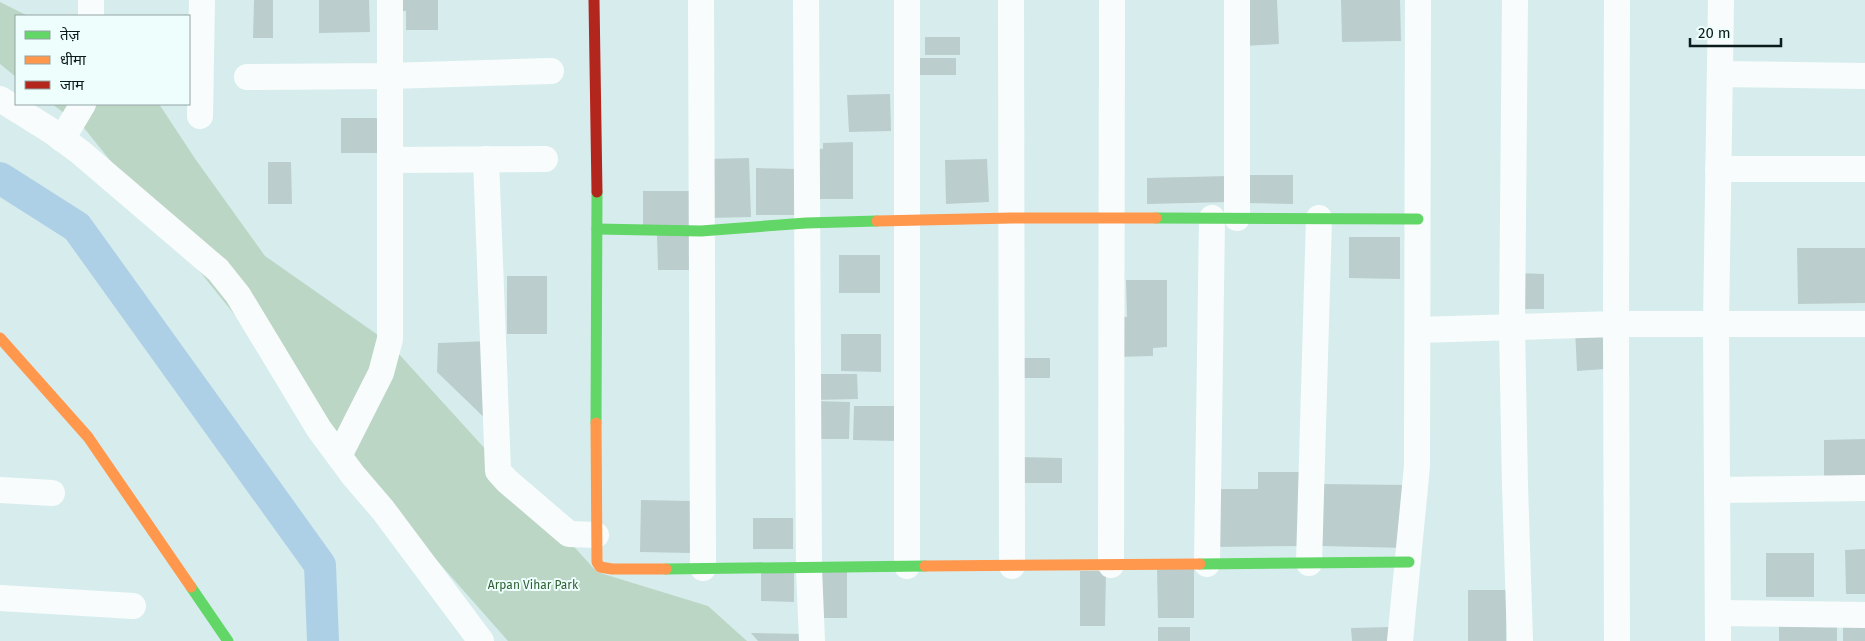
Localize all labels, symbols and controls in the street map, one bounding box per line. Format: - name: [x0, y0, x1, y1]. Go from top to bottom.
- legend: [15, 15, 190, 105]
- scale bar: [1690, 15, 1781, 47]
- text: 20 m: [1698, 24, 1731, 42]
- text: तेज़: [60, 26, 81, 44]
- text: धीमा: [60, 51, 87, 69]
- text: जाम: [60, 76, 85, 94]
- park label: Arpan Vihar Park: [488, 578, 579, 592]

